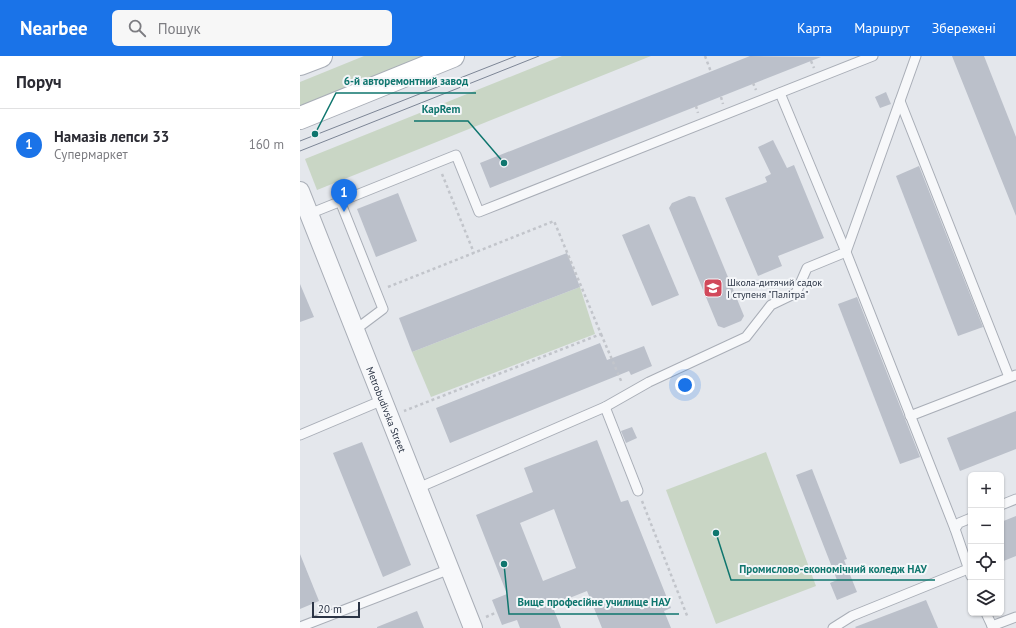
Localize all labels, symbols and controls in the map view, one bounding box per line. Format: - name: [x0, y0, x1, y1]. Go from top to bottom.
- search box: [112, 10, 392, 46]
- text: Nearbee: [20, 16, 88, 40]
- icon: search: [126, 17, 148, 39]
- text: Пошук: [158, 19, 201, 38]
- text: Карта: [797, 19, 832, 37]
- text: Маршрут: [854, 19, 910, 37]
- text: Збережені: [932, 19, 996, 37]
- callout: 6-й авторемонтний завод: [336, 70, 476, 93]
- text: Поруч: [16, 71, 62, 93]
- text: 6-й авторемонтний завод: [344, 74, 469, 88]
- callout: KapRem: [414, 98, 468, 121]
- text: KapRem: [422, 102, 460, 116]
- text: Намазів лепси 33: [54, 127, 169, 146]
- text: 1: [25, 136, 33, 153]
- text: 160 m: [249, 136, 284, 153]
- text: Супермаркет: [54, 146, 128, 163]
- pin: 1: [331, 179, 357, 212]
- place label: Школа-дитячий садок І ступеня "Палітра": [727, 276, 822, 301]
- school or university icon: Школа-дитячий садок І ступеня "Палітра": [702, 277, 724, 299]
- street label: Metrobudivska Street: [363, 365, 409, 455]
- your location: [675, 375, 695, 395]
- map controls: [968, 472, 1004, 616]
- button: +: [968, 472, 1004, 508]
- button: −: [968, 508, 1004, 544]
- button: locate: [968, 544, 1004, 580]
- callout: Промислово-економічний коледж НАУ: [731, 557, 935, 580]
- text: Промислово-економічний коледж НАУ: [739, 562, 928, 576]
- button: layers: [968, 580, 1004, 616]
- callout: Вище професійне училище НАУ: [509, 591, 679, 614]
- text: Вище професійне училище НАУ: [517, 595, 671, 609]
- scale bar: [312, 600, 360, 619]
- text: 20 m: [318, 602, 342, 616]

